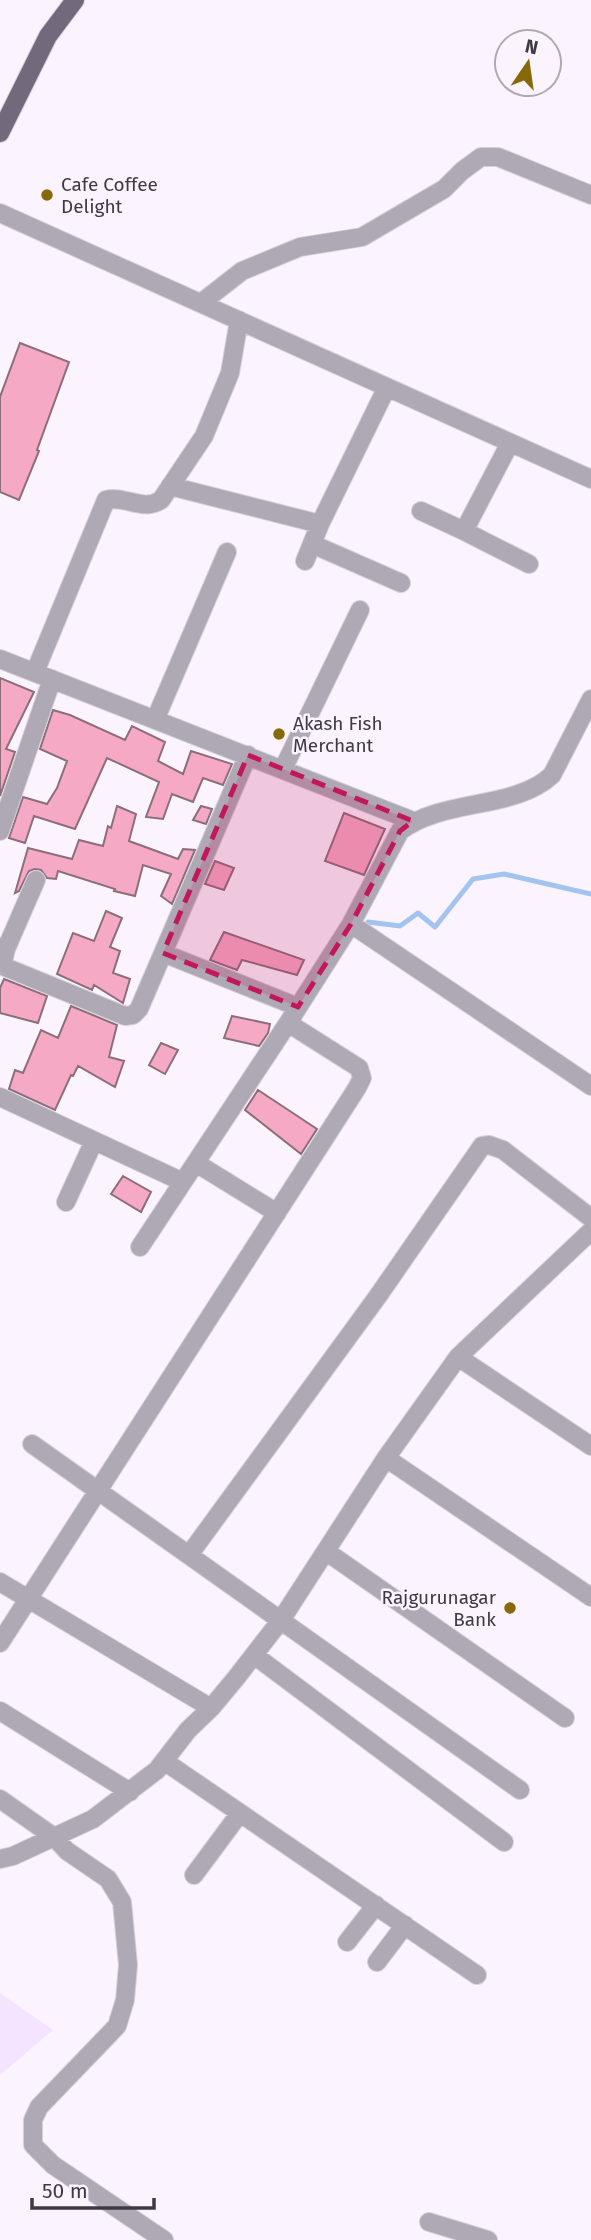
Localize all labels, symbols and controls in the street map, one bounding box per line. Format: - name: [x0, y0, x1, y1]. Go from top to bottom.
- north arrow: [493, 28, 563, 98]
- text: N: [523, 34, 540, 60]
- place label: Cafe Coffee Delight: [61, 173, 158, 218]
- marker: Cafe Coffee Delight: [39, 187, 55, 203]
- place label: Akash Fish Merchant: [293, 712, 383, 757]
- marker: Akash Fish Merchant: [271, 726, 287, 742]
- place label: Rajgurunagar Bank: [382, 1586, 497, 1631]
- marker: Rajgurunagar Bank: [502, 1600, 518, 1616]
- scale bar: [32, 2166, 154, 2210]
- text: 50 m: [42, 2178, 88, 2204]

